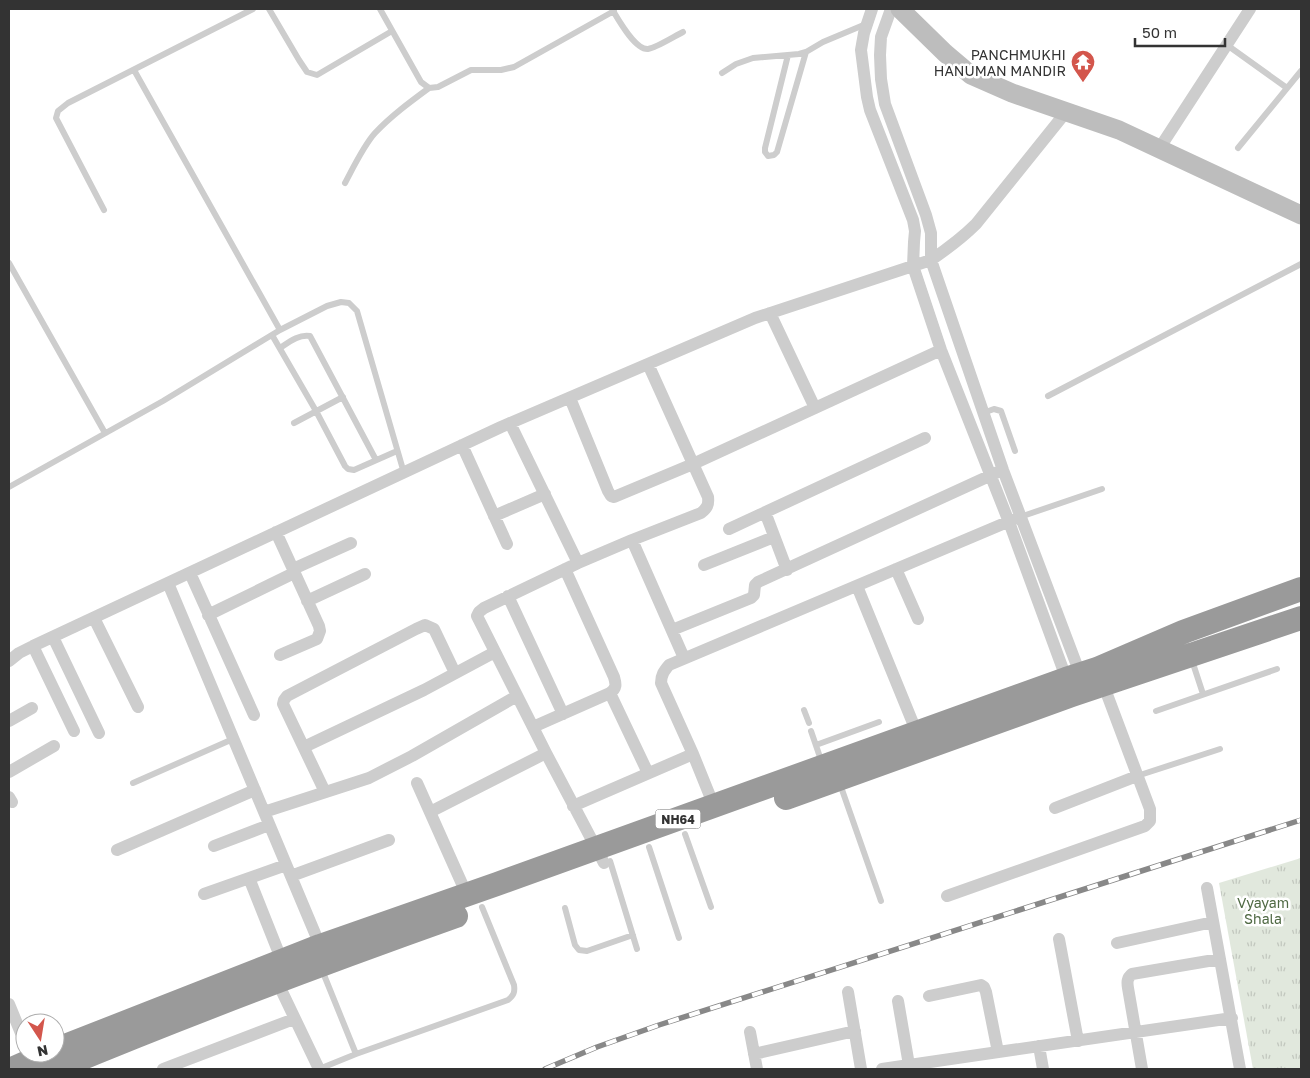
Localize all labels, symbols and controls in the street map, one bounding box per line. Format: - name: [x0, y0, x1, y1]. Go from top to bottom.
- scale bar: [1135, 15, 1225, 47]
- text: 50 m: [1142, 23, 1177, 41]
- place label: PANCHMUKHI HANUMAN MANDIR: [934, 46, 1066, 79]
- temple icon: PANCHMUKHI HANUMAN MANDIR: [1070, 49, 1096, 83]
- road number: NH64: [656, 810, 700, 829]
- park label: Vyayam Shala: [1237, 894, 1289, 927]
- north arrow: [15, 1013, 65, 1063]
- text: N: [36, 1042, 50, 1061]

